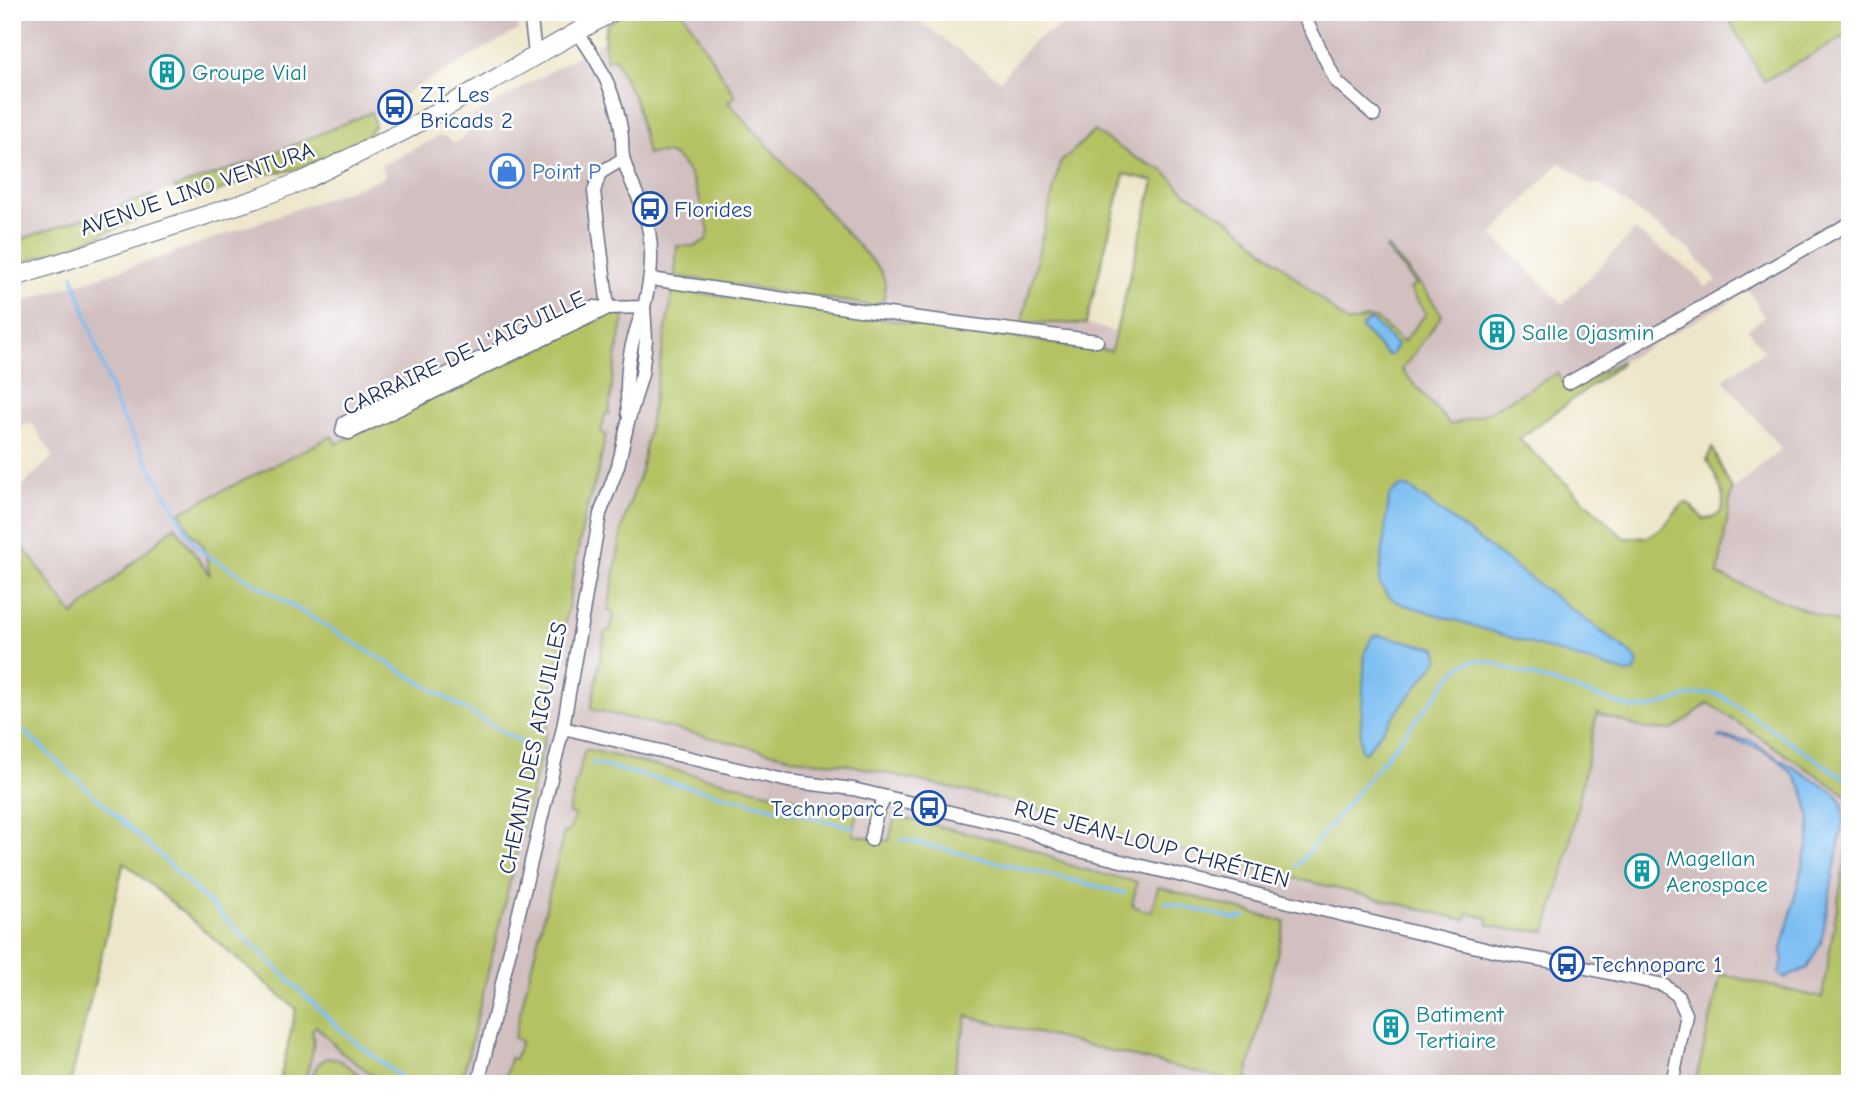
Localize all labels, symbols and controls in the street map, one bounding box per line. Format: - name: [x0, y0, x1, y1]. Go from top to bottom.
- building icon: Groupe Vial: [148, 53, 186, 91]
- place label: Groupe Vial: [192, 59, 307, 86]
- place label: Z.I. Les Bricads 2: [420, 81, 513, 134]
- bus stop icon: Z.I. Les Bricads 2: [376, 88, 414, 126]
- street label: AVENUE LINO VENTURA: [77, 136, 317, 242]
- shop icon: Point P: [488, 152, 526, 190]
- place label: Point P: [532, 158, 601, 185]
- bus stop icon: Florides: [631, 190, 669, 228]
- place label: Florides: [674, 196, 752, 223]
- street label: CARRAIRE DE L'AIGUILLE: [338, 285, 590, 421]
- building icon: Salle Ojasmin: [1478, 313, 1516, 351]
- place label: Salle Ojasmin: [1522, 319, 1654, 346]
- street label: CHEMIN DES AIGUILLES: [493, 619, 573, 877]
- bus stop icon: Technoparc 2: [910, 789, 948, 827]
- street label: RUE JEAN-LOUP CHRÉTIEN: [1012, 794, 1292, 894]
- place label: Technoparc 2: [771, 795, 904, 822]
- place label: Magellan Aerospace: [1666, 845, 1768, 898]
- building icon: Magellan Aerospace: [1623, 852, 1661, 890]
- bus stop icon: Technoparc 1: [1548, 945, 1586, 983]
- place label: Technoparc 1: [1592, 951, 1722, 978]
- place label: Batiment Tertiaire: [1416, 1001, 1505, 1054]
- building icon: Batiment Tertiaire: [1372, 1008, 1410, 1046]

